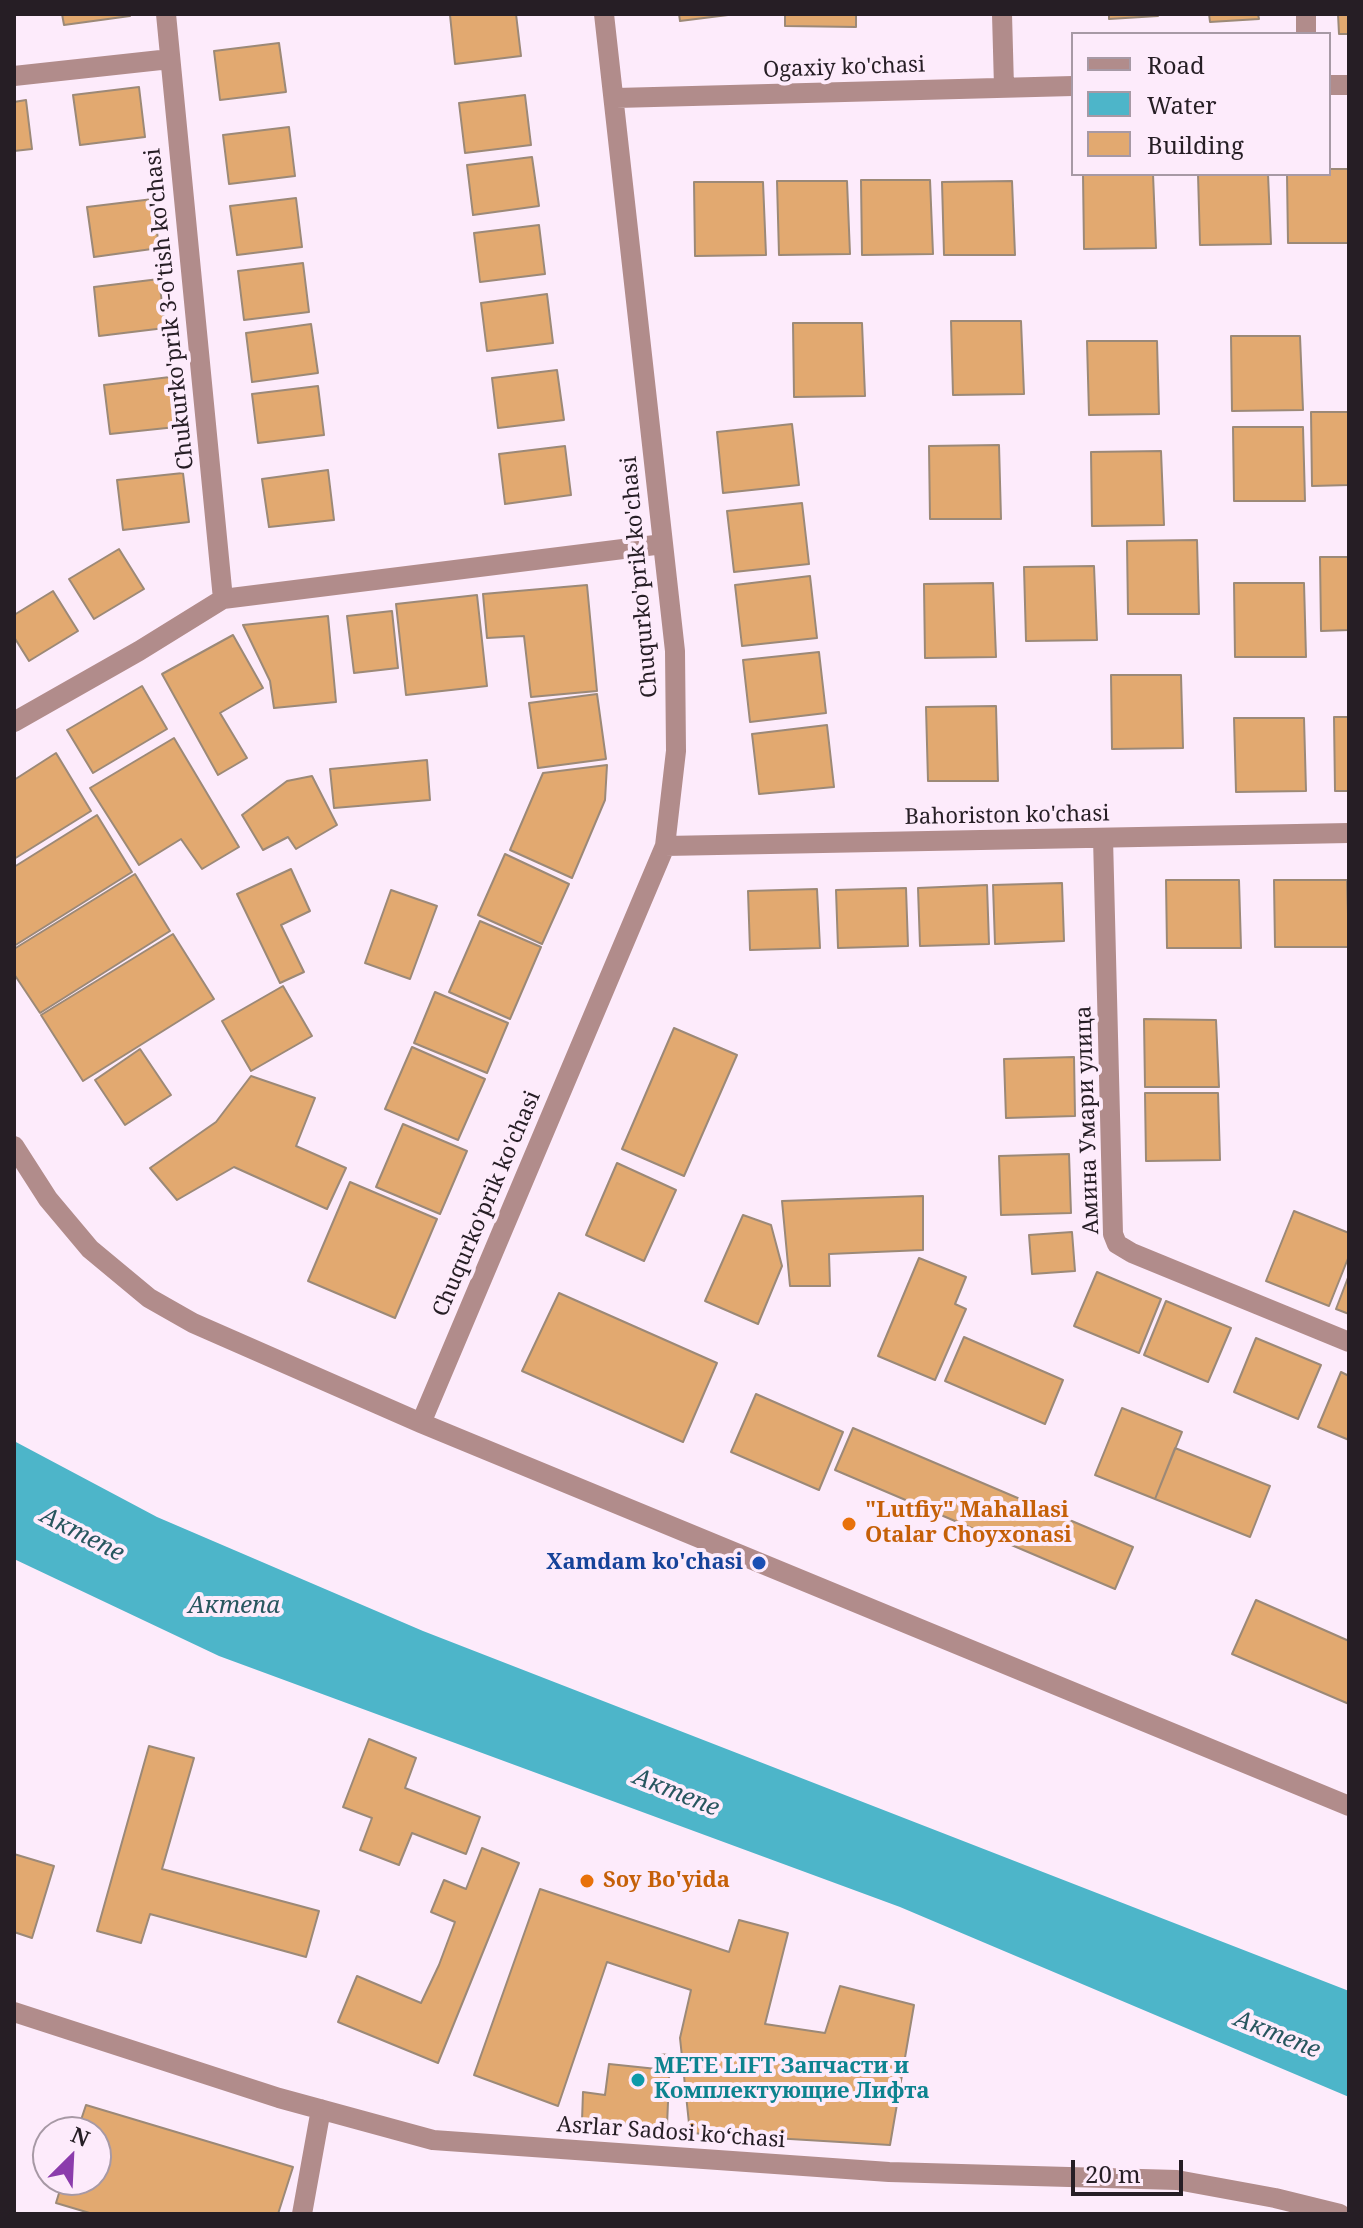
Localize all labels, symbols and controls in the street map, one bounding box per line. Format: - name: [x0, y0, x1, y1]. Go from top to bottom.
- legend: [1071, 32, 1331, 176]
- text: Road: [1147, 48, 1205, 81]
- street label: Ogaxiy ko'chasi: [763, 52, 925, 84]
- text: Water: [1147, 88, 1217, 121]
- text: Building: [1147, 128, 1244, 161]
- street label: Chukurko'prik 3-o'tish ko'chasi: [140, 147, 200, 471]
- street label: Chuqurko'prik ko'chasi: [616, 455, 664, 699]
- street label: Bahoriston ko'chasi: [904, 801, 1110, 831]
- street label: Амина Умари улица: [1071, 1005, 1105, 1235]
- street label: Chuqurko'prik ko'chasi: [427, 1087, 547, 1321]
- place label: "Lutfiy" Mahallasi Otalar Choyxonasi: [865, 1498, 1072, 1550]
- water label: Актепе: [35, 1502, 129, 1568]
- marker: "Lutfiy" Mahallasi Otalar Choyxonasi: [840, 1515, 858, 1533]
- place label: Xamdam ko'chasi: [546, 1550, 743, 1576]
- marker: Xamdam ko'chasi: [750, 1554, 768, 1572]
- water label: Актепа: [188, 1592, 280, 1620]
- water label: Актепе: [629, 1763, 723, 1823]
- place label: Soy Bo'yida: [603, 1868, 730, 1894]
- marker: Soy Bo'yida: [578, 1872, 596, 1890]
- water label: Актепе: [1230, 2005, 1324, 2065]
- place label: METE LIFT Запчасти и Комплектующие Лифта: [654, 2054, 930, 2106]
- marker: METE LIFT Запчасти и Комплектующие Лифта: [629, 2071, 647, 2089]
- street label: Asrlar Sadosi ko‘chasi: [556, 2112, 786, 2154]
- north arrow: [32, 2116, 112, 2196]
- text: N: [67, 2119, 95, 2153]
- scale bar: [1075, 2144, 1187, 2194]
- text: 20 m: [1085, 2157, 1141, 2190]

